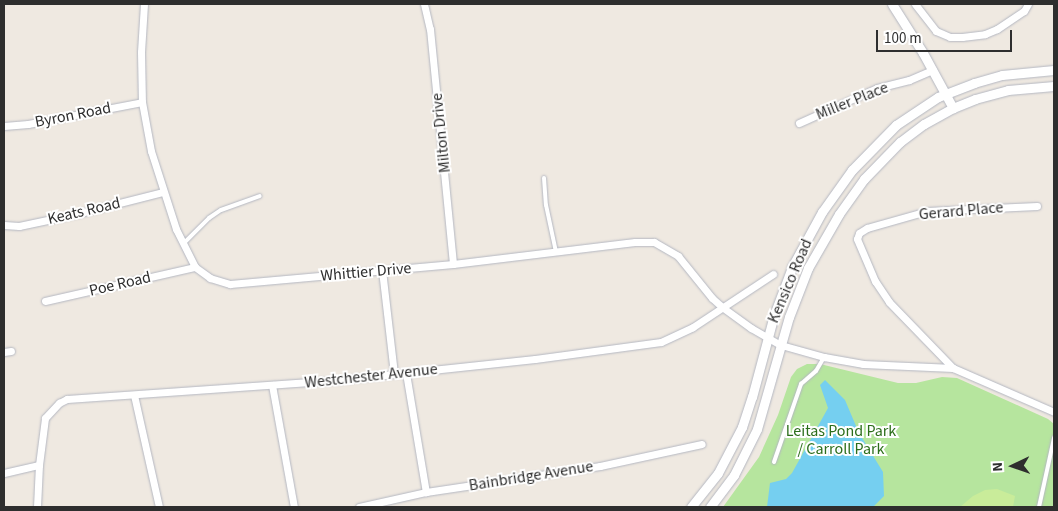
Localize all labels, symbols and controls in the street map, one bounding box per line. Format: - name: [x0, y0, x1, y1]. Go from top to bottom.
- scale bar: [878, 20, 1014, 52]
- text: 100 m: [884, 28, 922, 49]
- street label: Miller Place: [813, 78, 891, 124]
- street label: Milton Drive: [427, 92, 455, 174]
- street label: Byron Road: [33, 98, 113, 132]
- street label: Keats Road: [46, 193, 122, 229]
- street label: Gerard Place: [918, 198, 1004, 224]
- street label: Kensico Road: [764, 236, 816, 326]
- street label: Whittier Drive: [320, 258, 412, 286]
- street label: Poe Road: [87, 268, 153, 300]
- street label: Westchester Avenue: [304, 359, 438, 393]
- park label: Leitas Pond Park / Carroll Park: [786, 421, 896, 459]
- north arrow: [988, 441, 1038, 491]
- street label: Bainbridge Avenue: [467, 457, 595, 495]
- text: N: [988, 462, 1008, 472]

